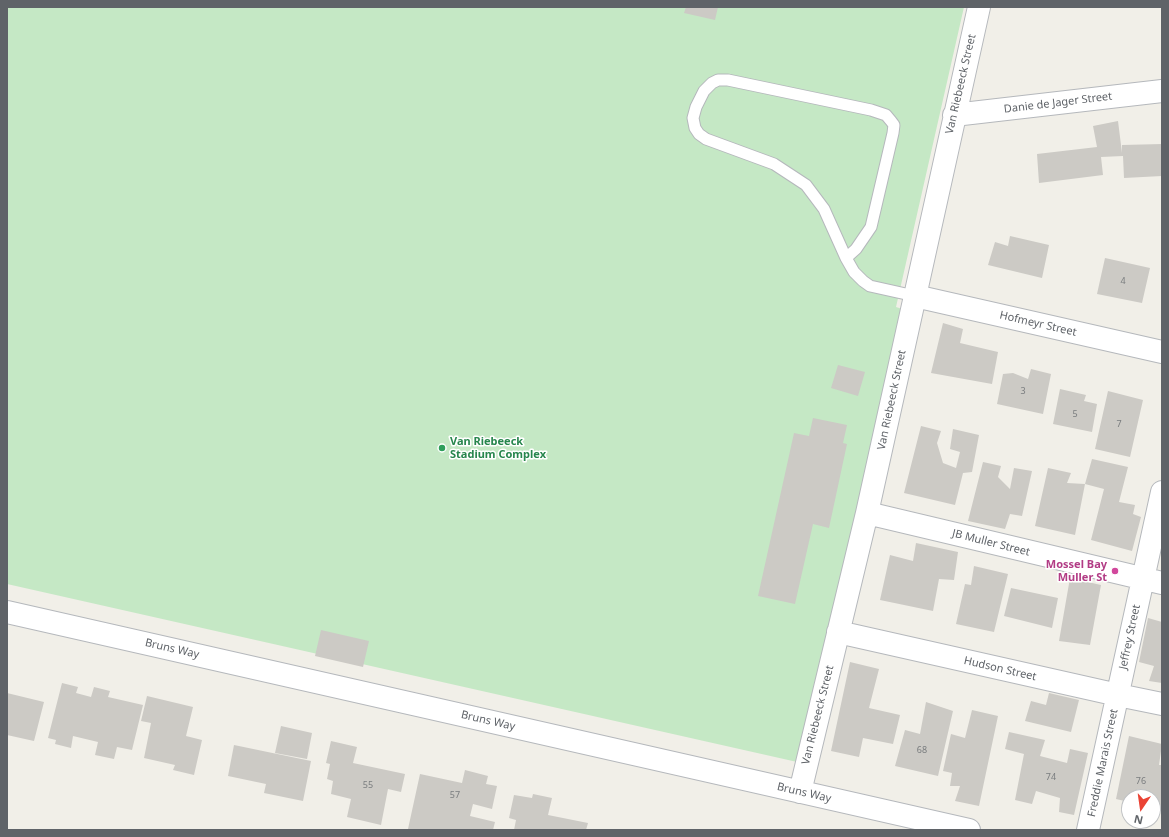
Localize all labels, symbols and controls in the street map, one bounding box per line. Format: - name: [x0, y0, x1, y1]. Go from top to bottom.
- street label: Van Riebeeck Street: [943, 33, 979, 135]
- street label: Danie de Jager Street: [1003, 90, 1113, 116]
- house number: 4: [1120, 276, 1126, 286]
- street label: Hofmeyr Street: [998, 309, 1078, 339]
- street label: Van Riebeeck Street: [875, 349, 909, 451]
- house number: 3: [1020, 386, 1026, 396]
- house number: 5: [1072, 409, 1078, 419]
- house number: 7: [1116, 419, 1122, 429]
- place label: Van Riebeeck Stadium Complex: [450, 435, 546, 461]
- marker: Van Riebeeck Stadium Complex: [437, 443, 447, 453]
- street label: JB Muller Street: [951, 527, 1031, 559]
- place label: Mossel Bay Muller St: [1046, 558, 1107, 584]
- marker: Mossel Bay Muller St: [1110, 566, 1120, 576]
- street label: Jeffrey Street: [1117, 603, 1143, 671]
- street label: Bruns Way: [144, 636, 200, 662]
- street label: Hudson Street: [962, 654, 1038, 684]
- street label: Van Riebeeck Street: [799, 664, 837, 766]
- street label: Bruns Way: [460, 708, 516, 734]
- street label: Freddie Marais Street: [1085, 708, 1121, 818]
- house number: 68: [917, 745, 927, 755]
- house number: 74: [1046, 772, 1056, 782]
- house number: 76: [1136, 776, 1146, 786]
- house number: 55: [363, 780, 373, 790]
- street label: Bruns Way: [776, 780, 832, 806]
- north arrow: [1121, 789, 1161, 829]
- house number: 57: [450, 790, 460, 800]
- text: N: [1132, 812, 1144, 829]

